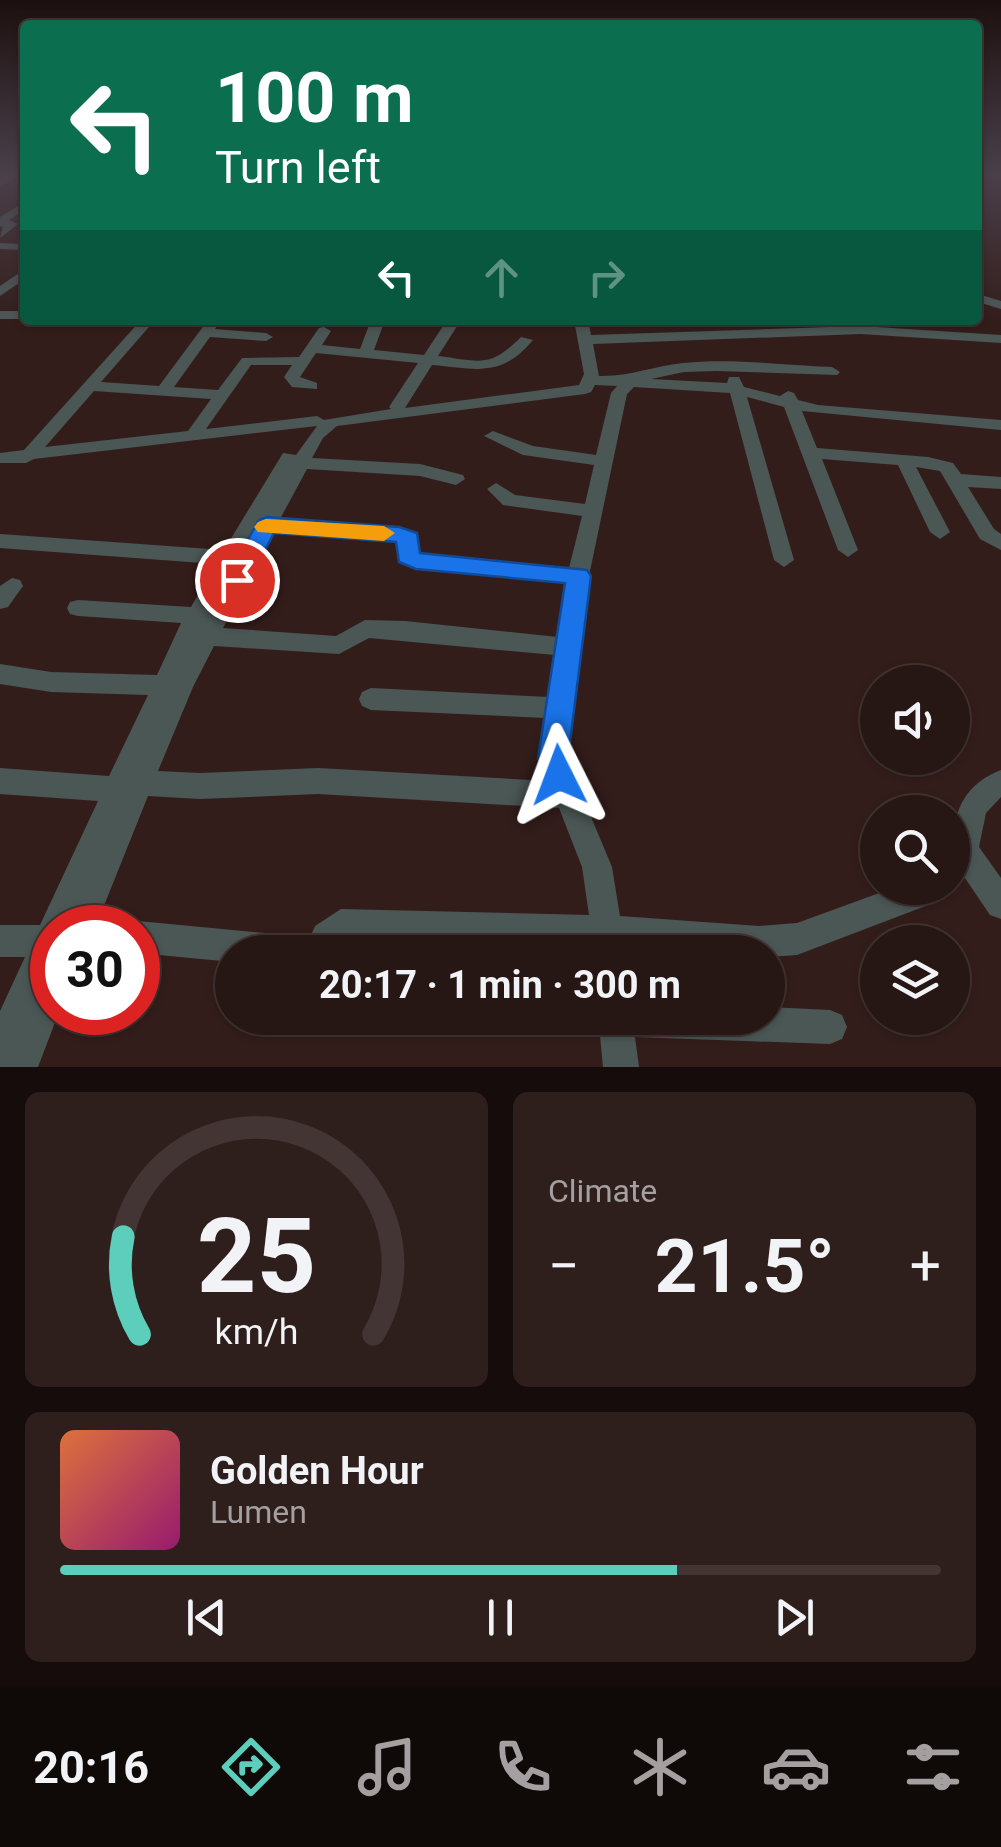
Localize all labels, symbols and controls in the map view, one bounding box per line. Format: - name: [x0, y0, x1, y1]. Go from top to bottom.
- text: 100 m: [215, 57, 414, 139]
- icon: left: [50, 60, 180, 190]
- text: Turn left: [215, 141, 381, 194]
- icon: left: [369, 250, 424, 305]
- icon: ahead: [474, 250, 529, 305]
- icon: right: [579, 250, 634, 305]
- pin: [195, 538, 280, 623]
- icon: arrive: [210, 553, 265, 608]
- map controls: [860, 665, 970, 1035]
- button: sound: [860, 665, 970, 775]
- position arrow: [507, 723, 611, 827]
- button: search: [860, 795, 970, 905]
- speed limit sign: 30: [30, 905, 160, 1035]
- button: layers: [860, 925, 970, 1035]
- text: 20:17 · 1 min · 300 m: [319, 963, 681, 1007]
- text: Climate: [548, 1172, 657, 1210]
- text: 25: [197, 1196, 316, 1317]
- text: 21.5°: [655, 1222, 835, 1310]
- text: −: [548, 1234, 579, 1298]
- text: +: [910, 1234, 941, 1298]
- text: km/h: [215, 1311, 298, 1353]
- text: Golden Hour: [210, 1449, 424, 1493]
- text: Lumen: [210, 1493, 307, 1531]
- icon: previous: [179, 1590, 234, 1645]
- icon: pause: [473, 1590, 528, 1645]
- icon: next: [767, 1590, 822, 1645]
- icon: directions: [216, 1732, 286, 1802]
- icon: music: [352, 1732, 422, 1802]
- icon: phone: [488, 1732, 558, 1802]
- icon: climate: [625, 1732, 695, 1802]
- icon: car: [761, 1732, 831, 1802]
- icon: filters: [898, 1732, 968, 1802]
- text: 20:16: [33, 1741, 149, 1794]

